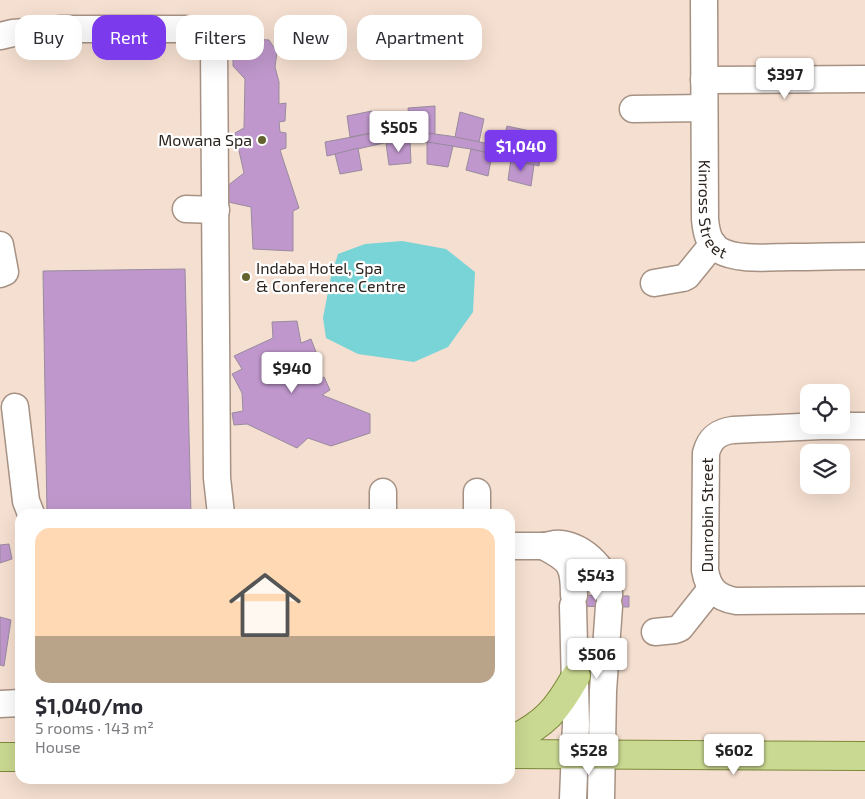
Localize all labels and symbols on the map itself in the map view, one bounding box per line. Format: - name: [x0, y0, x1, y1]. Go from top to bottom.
- pin: $397: [755, 58, 815, 100]
- pin: $505: [369, 110, 429, 153]
- place label: Mowana Spa: [158, 130, 252, 149]
- pin: $1,040: [480, 130, 562, 172]
- marker: Mowana Spa: [256, 134, 268, 146]
- street label: Kinross Street: [696, 160, 730, 262]
- place label: Indaba Hotel, Spa & Conference Centre: [256, 258, 406, 295]
- marker: Indaba Hotel, Spa & Conference Centre: [240, 271, 252, 283]
- pin: $940: [262, 352, 322, 394]
- street label: Dunrobin Street: [697, 458, 716, 572]
- pin: $543: [566, 558, 626, 601]
- pin: $506: [567, 638, 627, 680]
- pin: $528: [559, 734, 619, 776]
- pin: $602: [704, 734, 764, 776]

